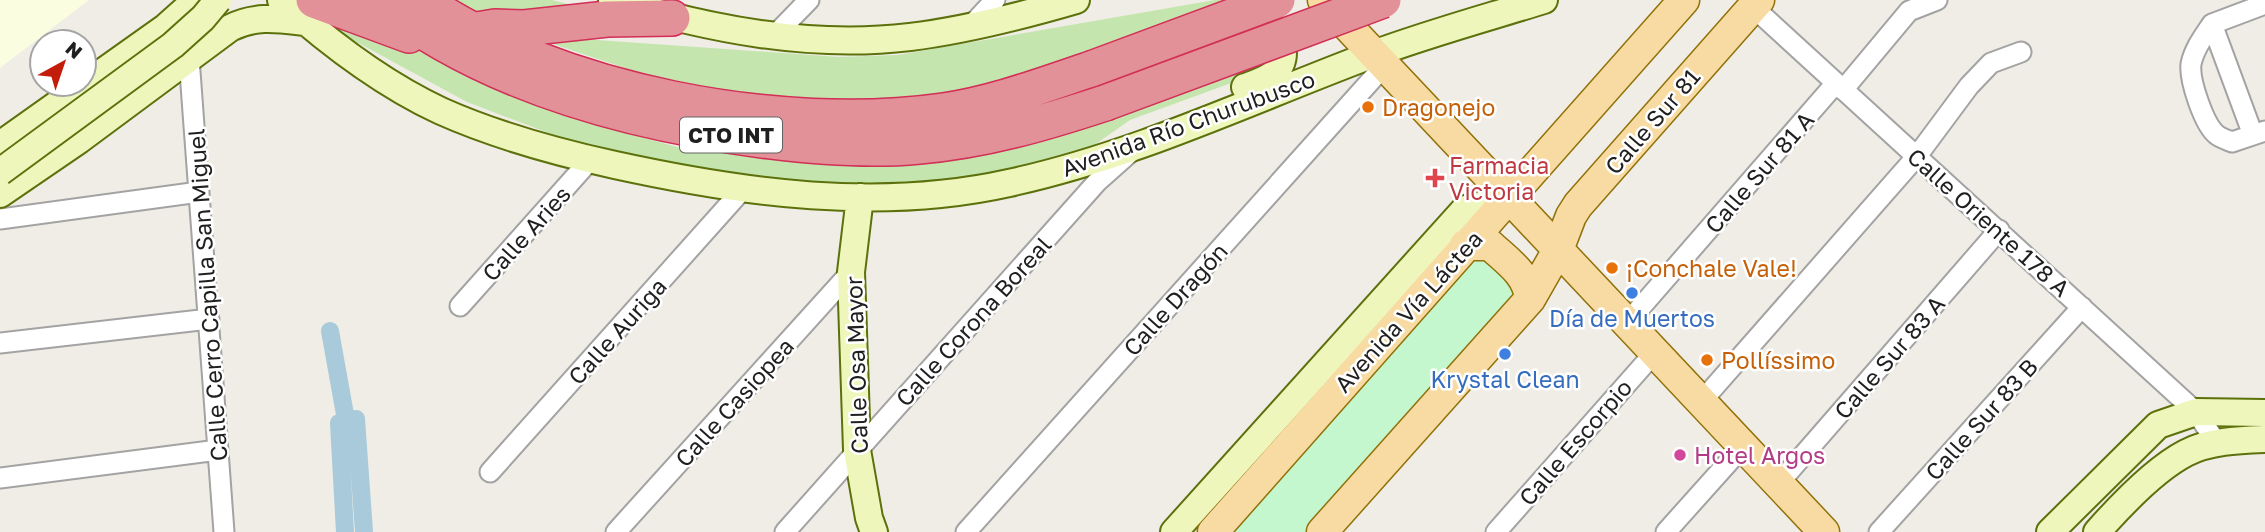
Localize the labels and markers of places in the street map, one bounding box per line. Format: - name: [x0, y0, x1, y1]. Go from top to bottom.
- place label: Dragonejo: [1382, 93, 1495, 121]
- marker: Dragonejo: [1360, 99, 1376, 115]
- place label: Farmacia Victoria: [1449, 151, 1549, 205]
- marker: Farmacia Victoria: [1427, 170, 1443, 186]
- place label: ¡Conchale Vale!: [1626, 254, 1797, 282]
- marker: ¡Conchale Vale!: [1604, 260, 1620, 276]
- marker: Día de Muertos: [1624, 285, 1640, 301]
- place label: Día de Muertos: [1549, 304, 1715, 332]
- marker: Krystal Clean: [1497, 346, 1513, 362]
- place label: Pollíssimo: [1721, 346, 1835, 374]
- marker: Pollíssimo: [1699, 352, 1715, 368]
- place label: Krystal Clean: [1430, 365, 1580, 393]
- place label: Hotel Argos: [1694, 441, 1825, 469]
- marker: Hotel Argos: [1672, 447, 1688, 463]

